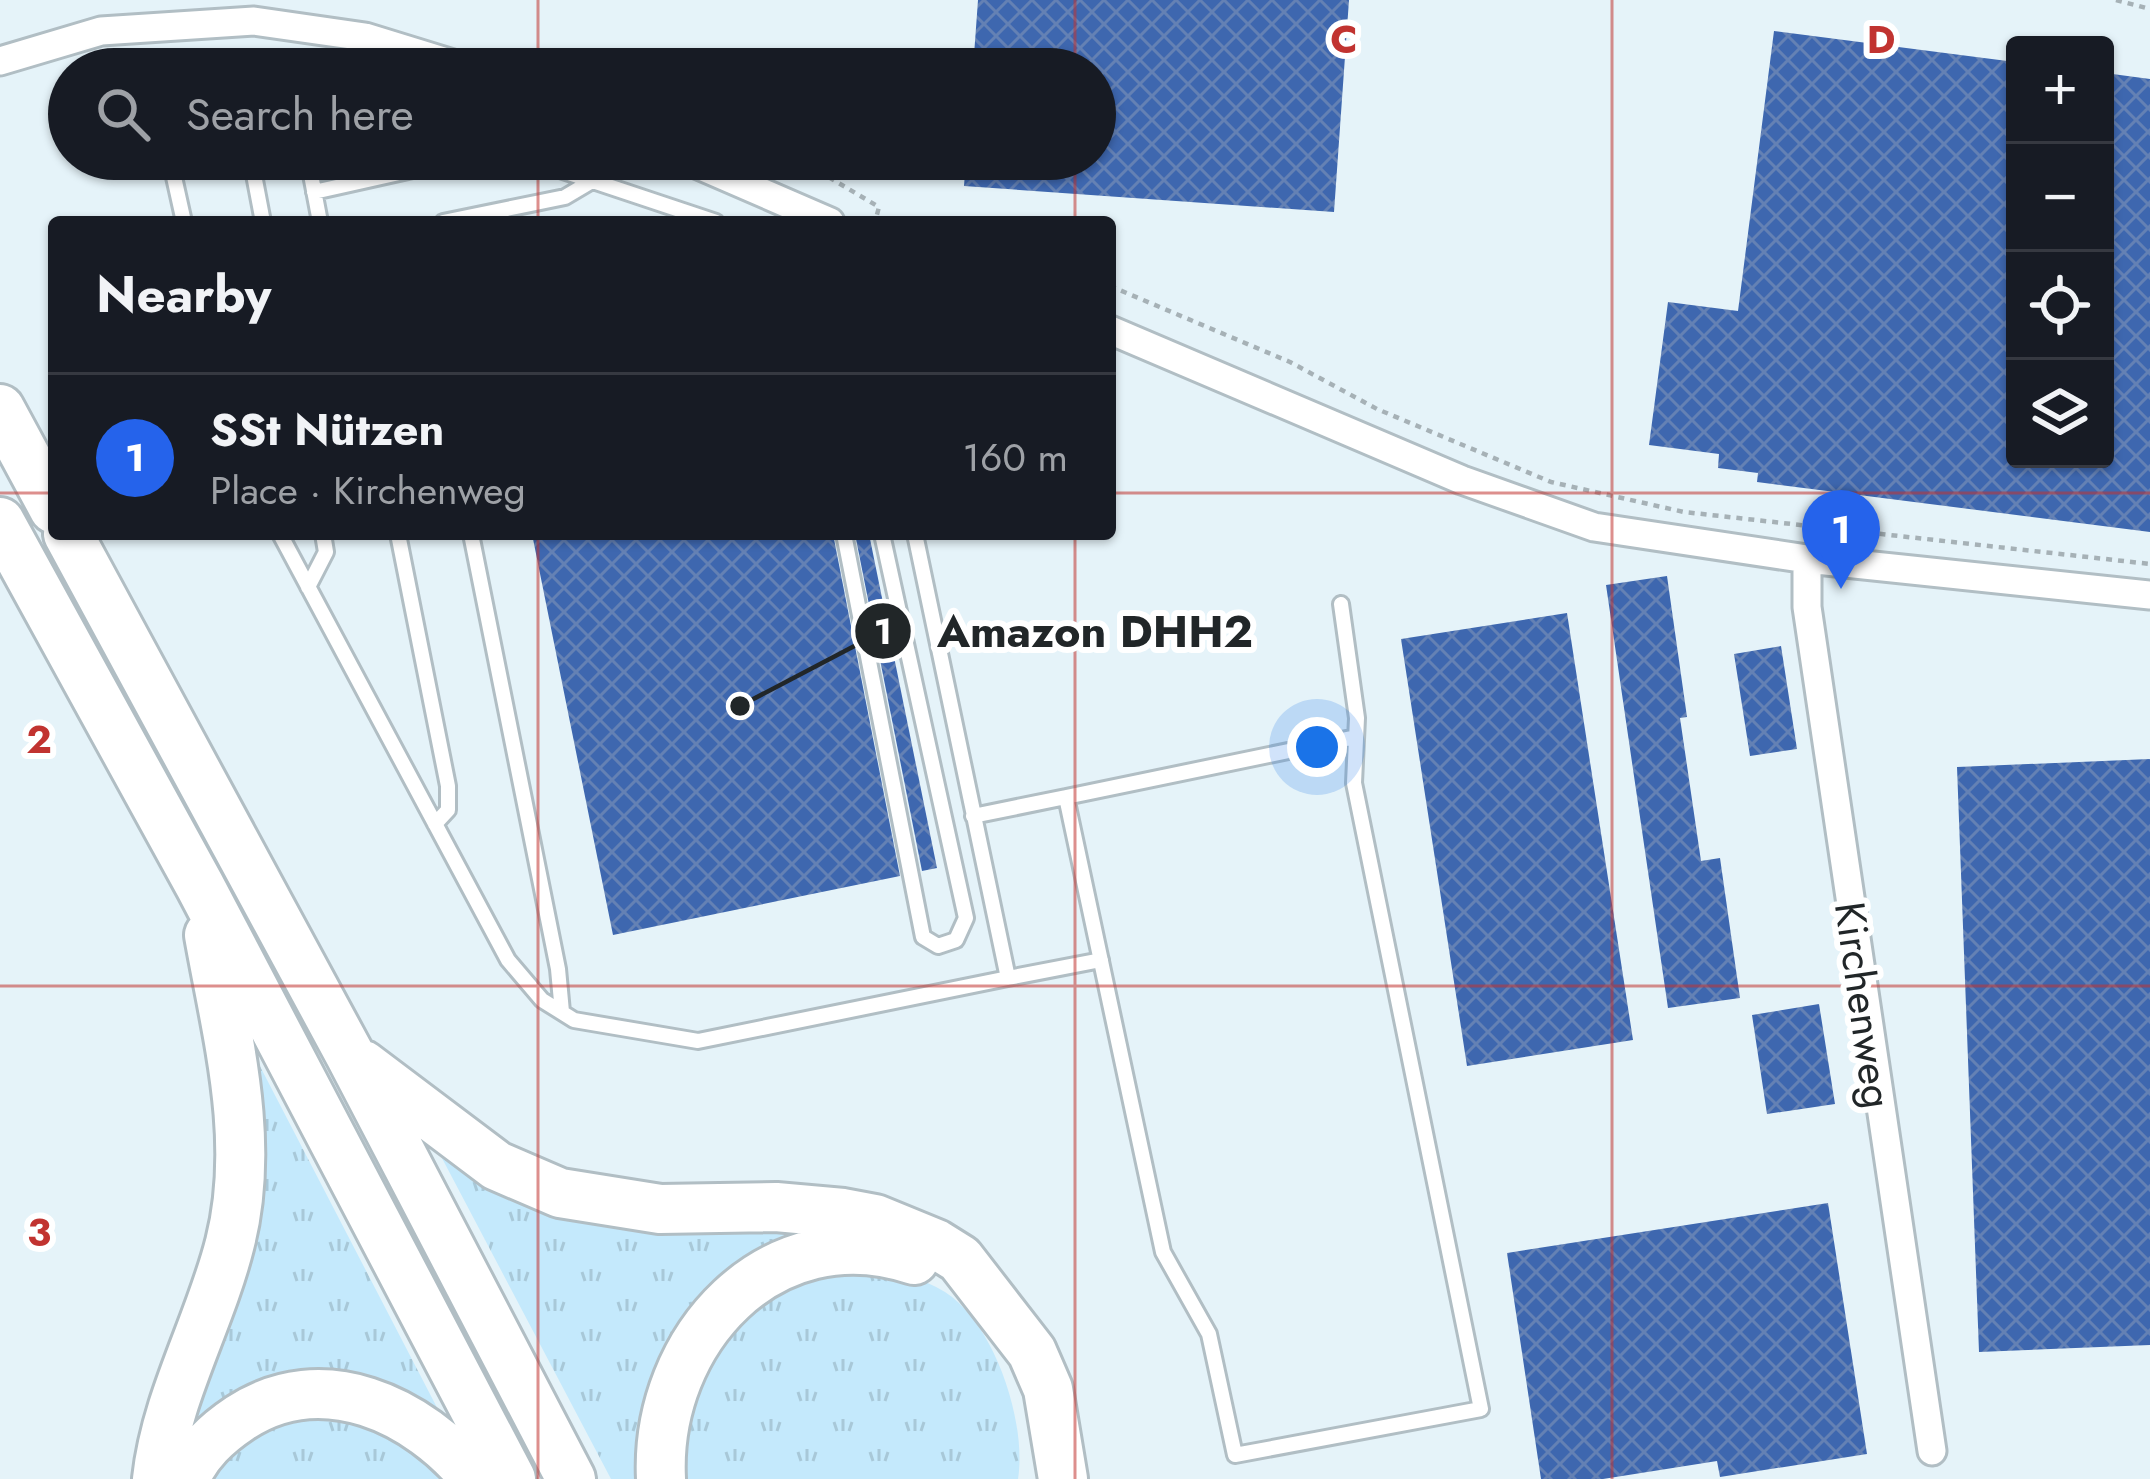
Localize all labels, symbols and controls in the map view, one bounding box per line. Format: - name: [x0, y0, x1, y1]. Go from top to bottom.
- text: C: [1330, 11, 1358, 68]
- text: D: [1867, 11, 1895, 68]
- map controls: [2006, 36, 2114, 468]
- button: +: [2006, 36, 2114, 144]
- search box: [48, 48, 1116, 180]
- icon: search: [90, 81, 156, 147]
- text: Search here: [186, 82, 414, 147]
- button: −: [2006, 144, 2114, 252]
- button: locate: [2006, 252, 2114, 360]
- text: Nearby: [96, 257, 271, 331]
- button: layers: [2006, 360, 2114, 468]
- text: SSt Nützen: [210, 397, 444, 462]
- text: 1: [125, 429, 145, 486]
- text: 160 m: [962, 429, 1068, 486]
- text: Place · Kirchenweg: [210, 462, 526, 519]
- pin: 1: [1802, 490, 1880, 589]
- callout: Amazon DHH2: [853, 591, 1277, 672]
- text: Amazon DHH2: [936, 599, 1253, 664]
- text: 1: [874, 605, 892, 657]
- text: 2: [26, 711, 52, 768]
- your location: [1287, 717, 1347, 777]
- street label: Kirchenweg: [1819, 898, 1908, 1112]
- text: 3: [27, 1204, 51, 1261]

